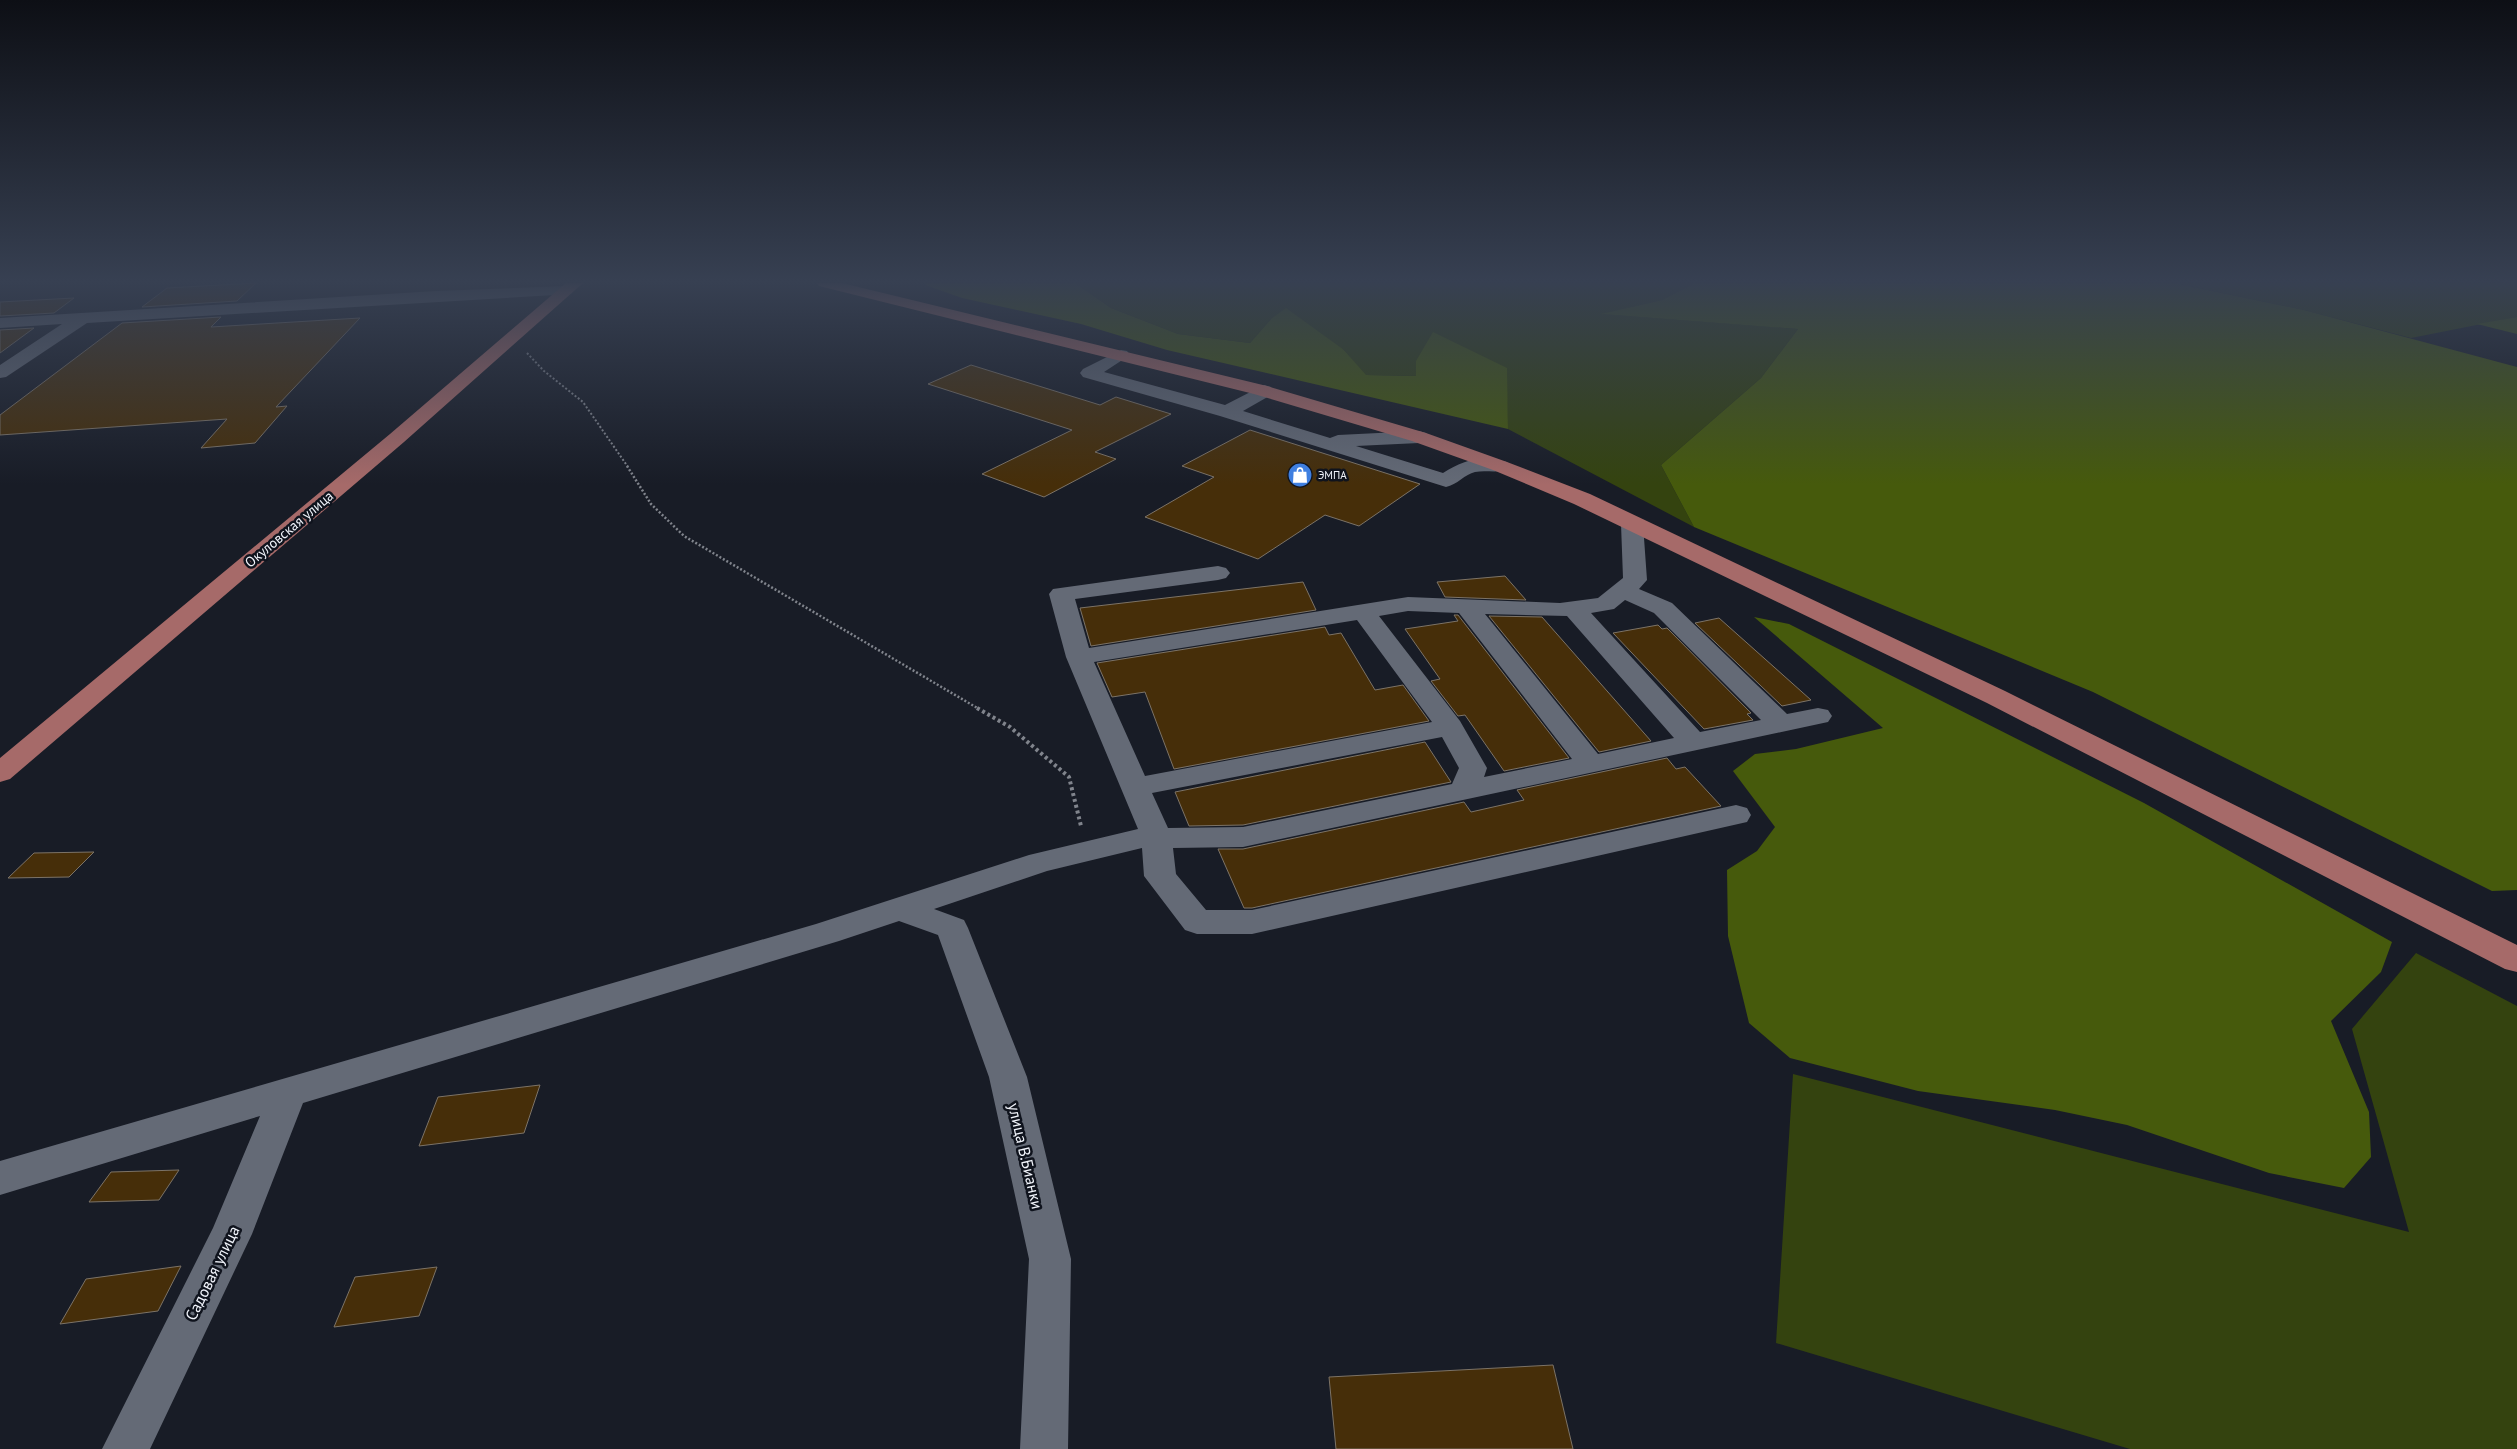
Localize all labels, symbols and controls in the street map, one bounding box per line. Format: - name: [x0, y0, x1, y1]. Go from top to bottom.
- shop icon: ЭМПА: [1287, 462, 1313, 488]
- place label: ЭМПА: [1318, 468, 1347, 482]
- street label: Окуловская улица: [241, 487, 337, 571]
- street label: улица В.Бианки: [1004, 1101, 1048, 1211]
- street label: Садовая улица: [180, 1222, 244, 1324]

